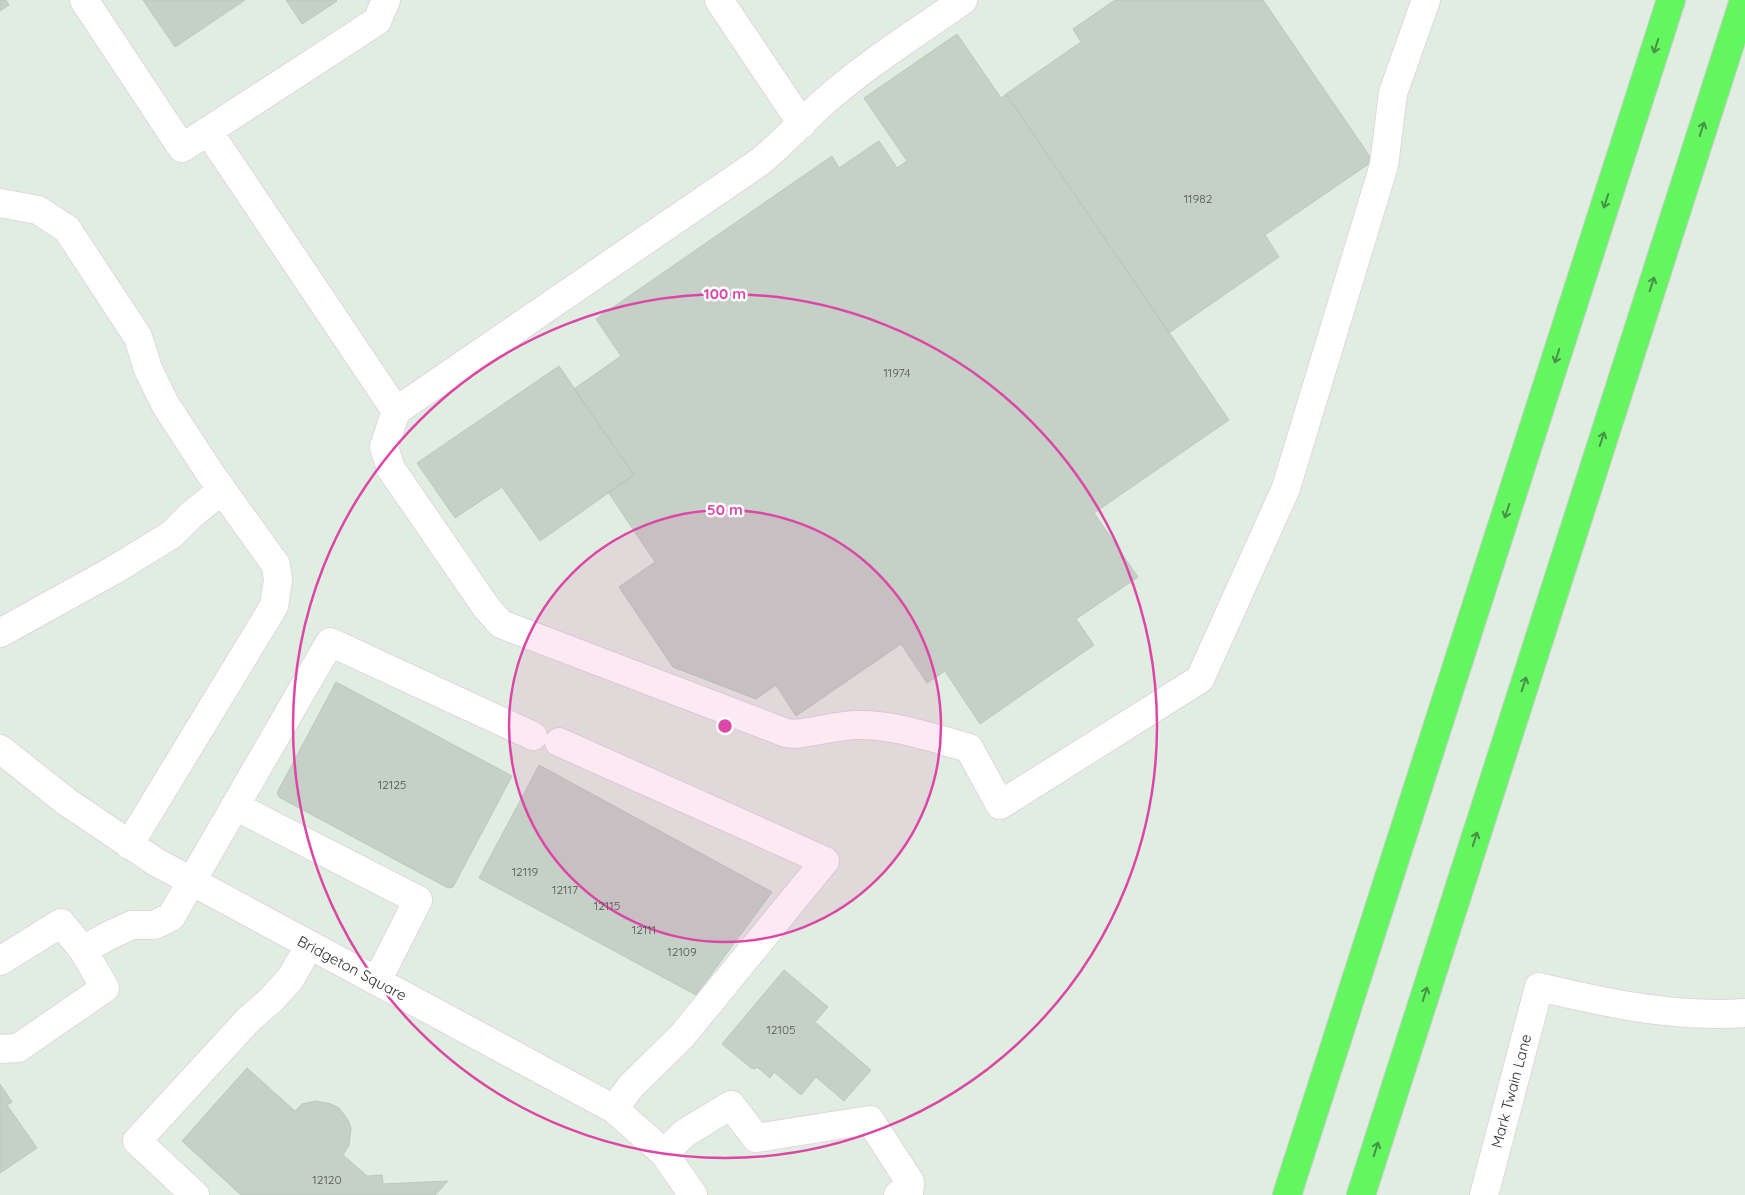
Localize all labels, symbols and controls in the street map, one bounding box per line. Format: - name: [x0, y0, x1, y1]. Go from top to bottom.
- one-way arrow: [1651, 38, 1661, 54]
- one-way arrow: [1698, 122, 1707, 138]
- house number: 11982: [1184, 191, 1213, 206]
- one-way arrow: [1601, 193, 1611, 209]
- one-way arrow: [1648, 277, 1657, 292]
- text: 100 m: [704, 284, 746, 303]
- one-way arrow: [1551, 348, 1561, 364]
- house number: 11974: [883, 365, 911, 380]
- one-way arrow: [1598, 431, 1608, 447]
- text: 50 m: [707, 500, 743, 519]
- one-way arrow: [1502, 502, 1511, 518]
- one-way arrow: [1520, 677, 1529, 693]
- centre of rings: [716, 717, 734, 735]
- house number: 12125: [378, 777, 406, 792]
- one-way arrow: [1470, 831, 1480, 847]
- house number: 12119: [512, 864, 539, 879]
- house number: 12117: [552, 882, 578, 897]
- house number: 12115: [594, 898, 620, 913]
- house number: 12111: [632, 922, 656, 937]
- street label: Bridgeton Square: [294, 931, 410, 1005]
- house number: 12109: [667, 944, 697, 959]
- one-way arrow: [1421, 986, 1431, 1002]
- house number: 12105: [766, 1022, 796, 1037]
- street label: Mark Twain Lane: [1487, 1032, 1535, 1150]
- one-way arrow: [1371, 1141, 1381, 1157]
- house number: 12120: [312, 1172, 342, 1187]

